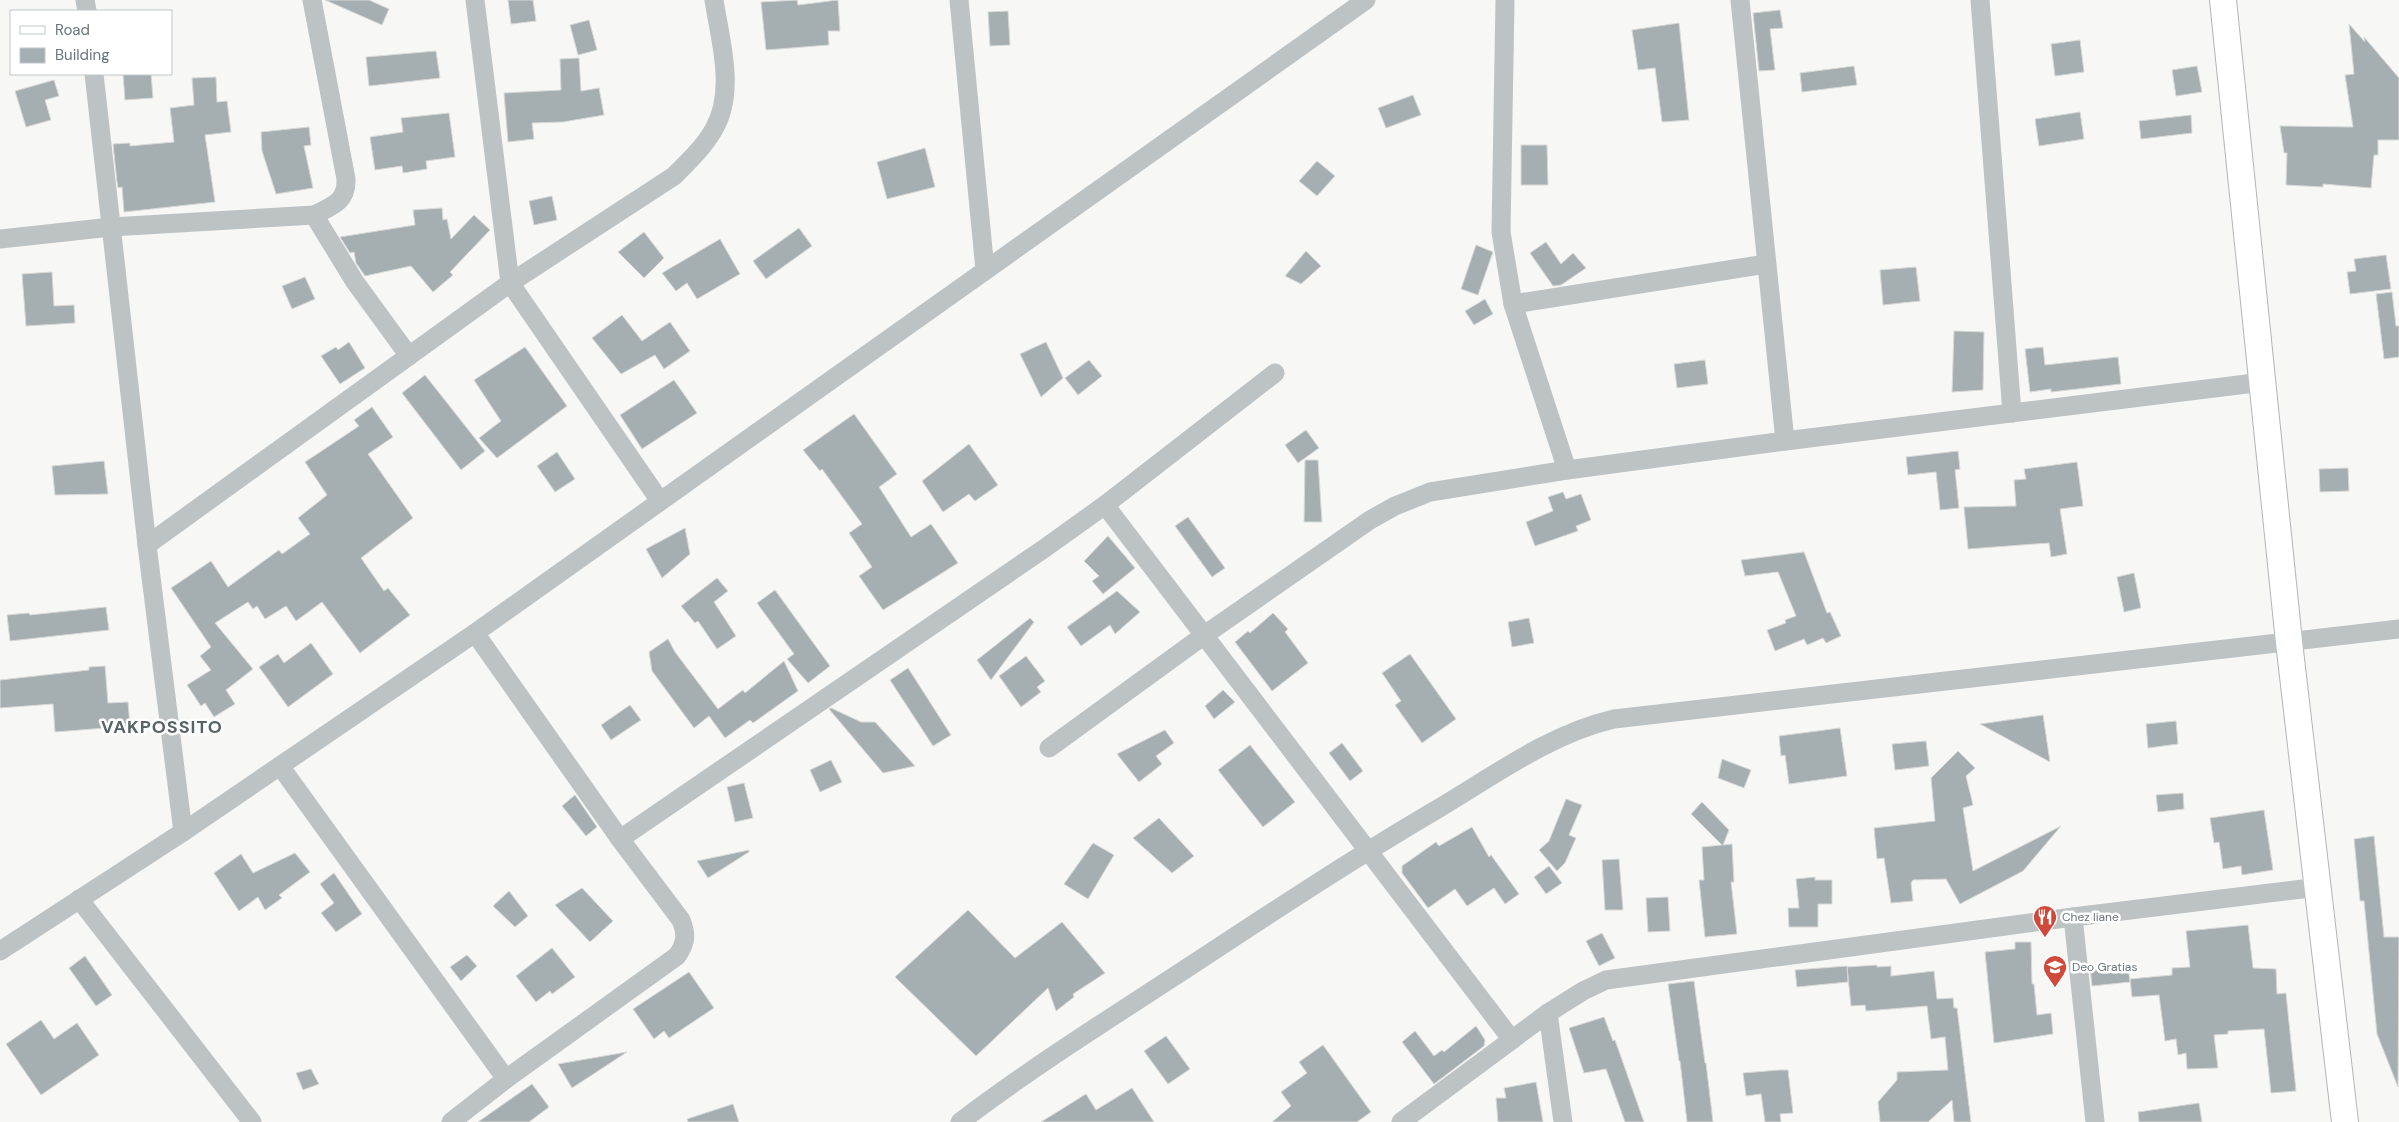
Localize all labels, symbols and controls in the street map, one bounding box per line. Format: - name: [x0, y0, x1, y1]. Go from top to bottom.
- legend: [10, 10, 172, 75]
- text: Road: [55, 20, 90, 40]
- text: Building: [55, 45, 110, 65]
- district label: VAKPOSSITO: [101, 715, 223, 739]
- restaurant icon: Chez liane: [2032, 904, 2058, 938]
- place label: Chez liane: [2062, 909, 2119, 925]
- school or university icon: Deo Gratias: [2042, 954, 2068, 988]
- place label: Deo Gratias: [2072, 959, 2137, 975]

